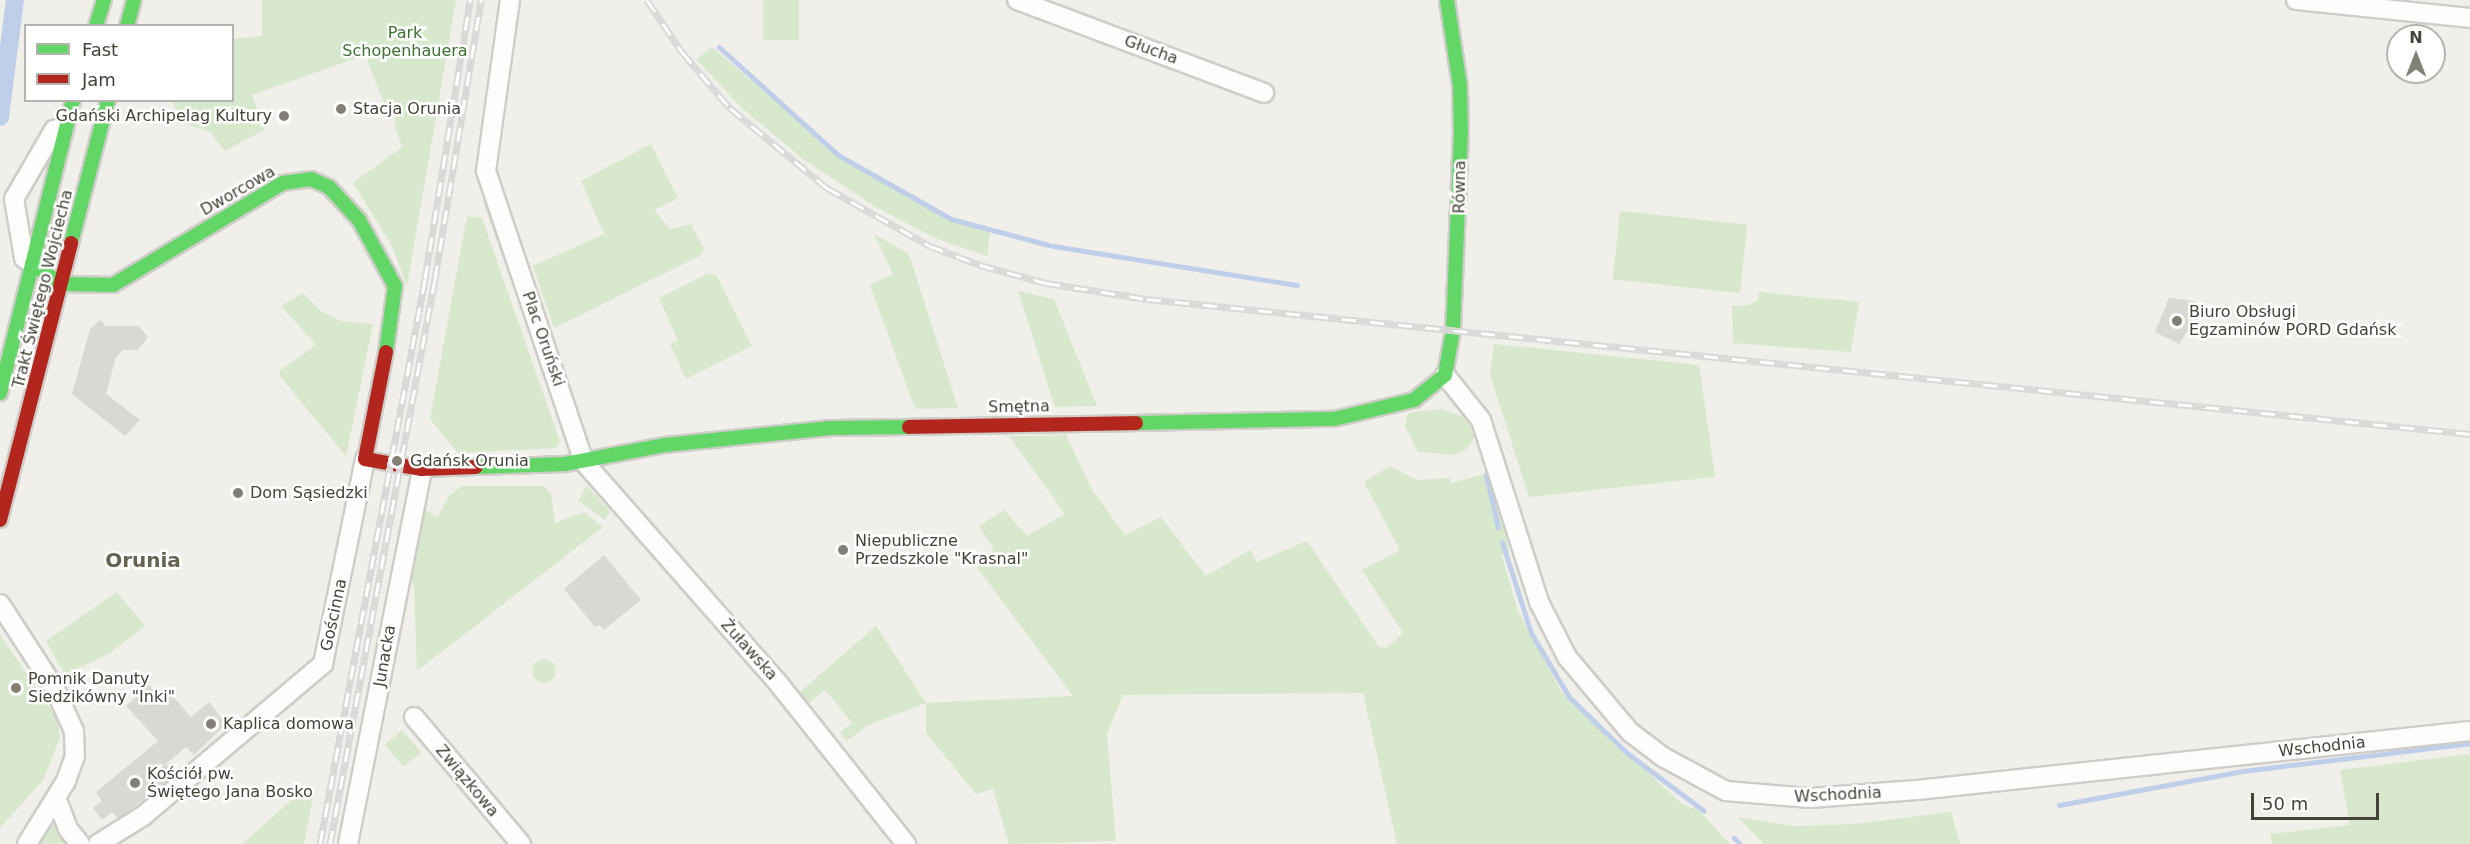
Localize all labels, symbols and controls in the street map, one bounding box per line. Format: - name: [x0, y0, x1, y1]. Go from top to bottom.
- park label: Park Schopenhauera: [342, 23, 468, 61]
- legend: [24, 24, 234, 102]
- north arrow: [2386, 24, 2446, 84]
- text: N: [2409, 28, 2423, 47]
- street label: Głucha: [1121, 31, 1181, 69]
- text: Fast: [82, 39, 118, 60]
- text: Jam: [82, 69, 116, 90]
- place label: Stacja Orunia: [353, 99, 461, 119]
- marker: Stacja Orunia: [334, 102, 348, 116]
- place label: Gdański Archipelag Kultury: [56, 106, 272, 126]
- marker: Gdański Archipelag Kultury: [277, 109, 291, 123]
- street label: Równa: [1450, 160, 1470, 214]
- street label: Dworcowa: [197, 162, 279, 220]
- street label: Trakt Świętego Wojciecha: [9, 188, 77, 390]
- street label: Plac Oruński: [518, 289, 568, 389]
- place label: Biuro Obsługi Egzaminów PORD Gdańsk: [2189, 302, 2396, 340]
- marker: Biuro Obsługi Egzaminów PORD Gdańsk: [2170, 314, 2184, 328]
- street label: Smętna: [988, 397, 1050, 417]
- place label: Gdańsk Orunia: [410, 451, 529, 471]
- marker: Gdańsk Orunia: [388, 452, 406, 470]
- place label: Dom Sąsiedzki: [250, 483, 368, 503]
- marker: Dom Sąsiedzki: [231, 486, 245, 500]
- place label: Niepubliczne Przedszkole "Krasnal": [855, 531, 1028, 569]
- marker: Niepubliczne Przedszkole "Krasnal": [836, 543, 850, 557]
- district label: Orunia: [105, 548, 181, 572]
- street label: Gościnna: [317, 577, 351, 653]
- street label: Żuławska: [717, 615, 781, 685]
- street label: Junacka: [370, 624, 400, 688]
- place label: Pomnik Danuty Siedzikówny "Inki": [28, 669, 175, 707]
- marker: Pomnik Danuty Siedzikówny "Inki": [9, 681, 23, 695]
- place label: Kaplica domowa: [223, 714, 354, 734]
- marker: Kaplica domowa: [204, 717, 218, 731]
- street label: Wschodnia: [2278, 733, 2366, 761]
- street label: Związkowa: [431, 741, 503, 821]
- place label: Kościół pw. Świętego Jana Bosko: [147, 764, 313, 802]
- marker: Kościół pw. Świętego Jana Bosko: [128, 776, 142, 790]
- scale bar: [2254, 781, 2382, 819]
- street label: Wschodnia: [1794, 783, 1882, 807]
- text: 50 m: [2262, 793, 2308, 814]

